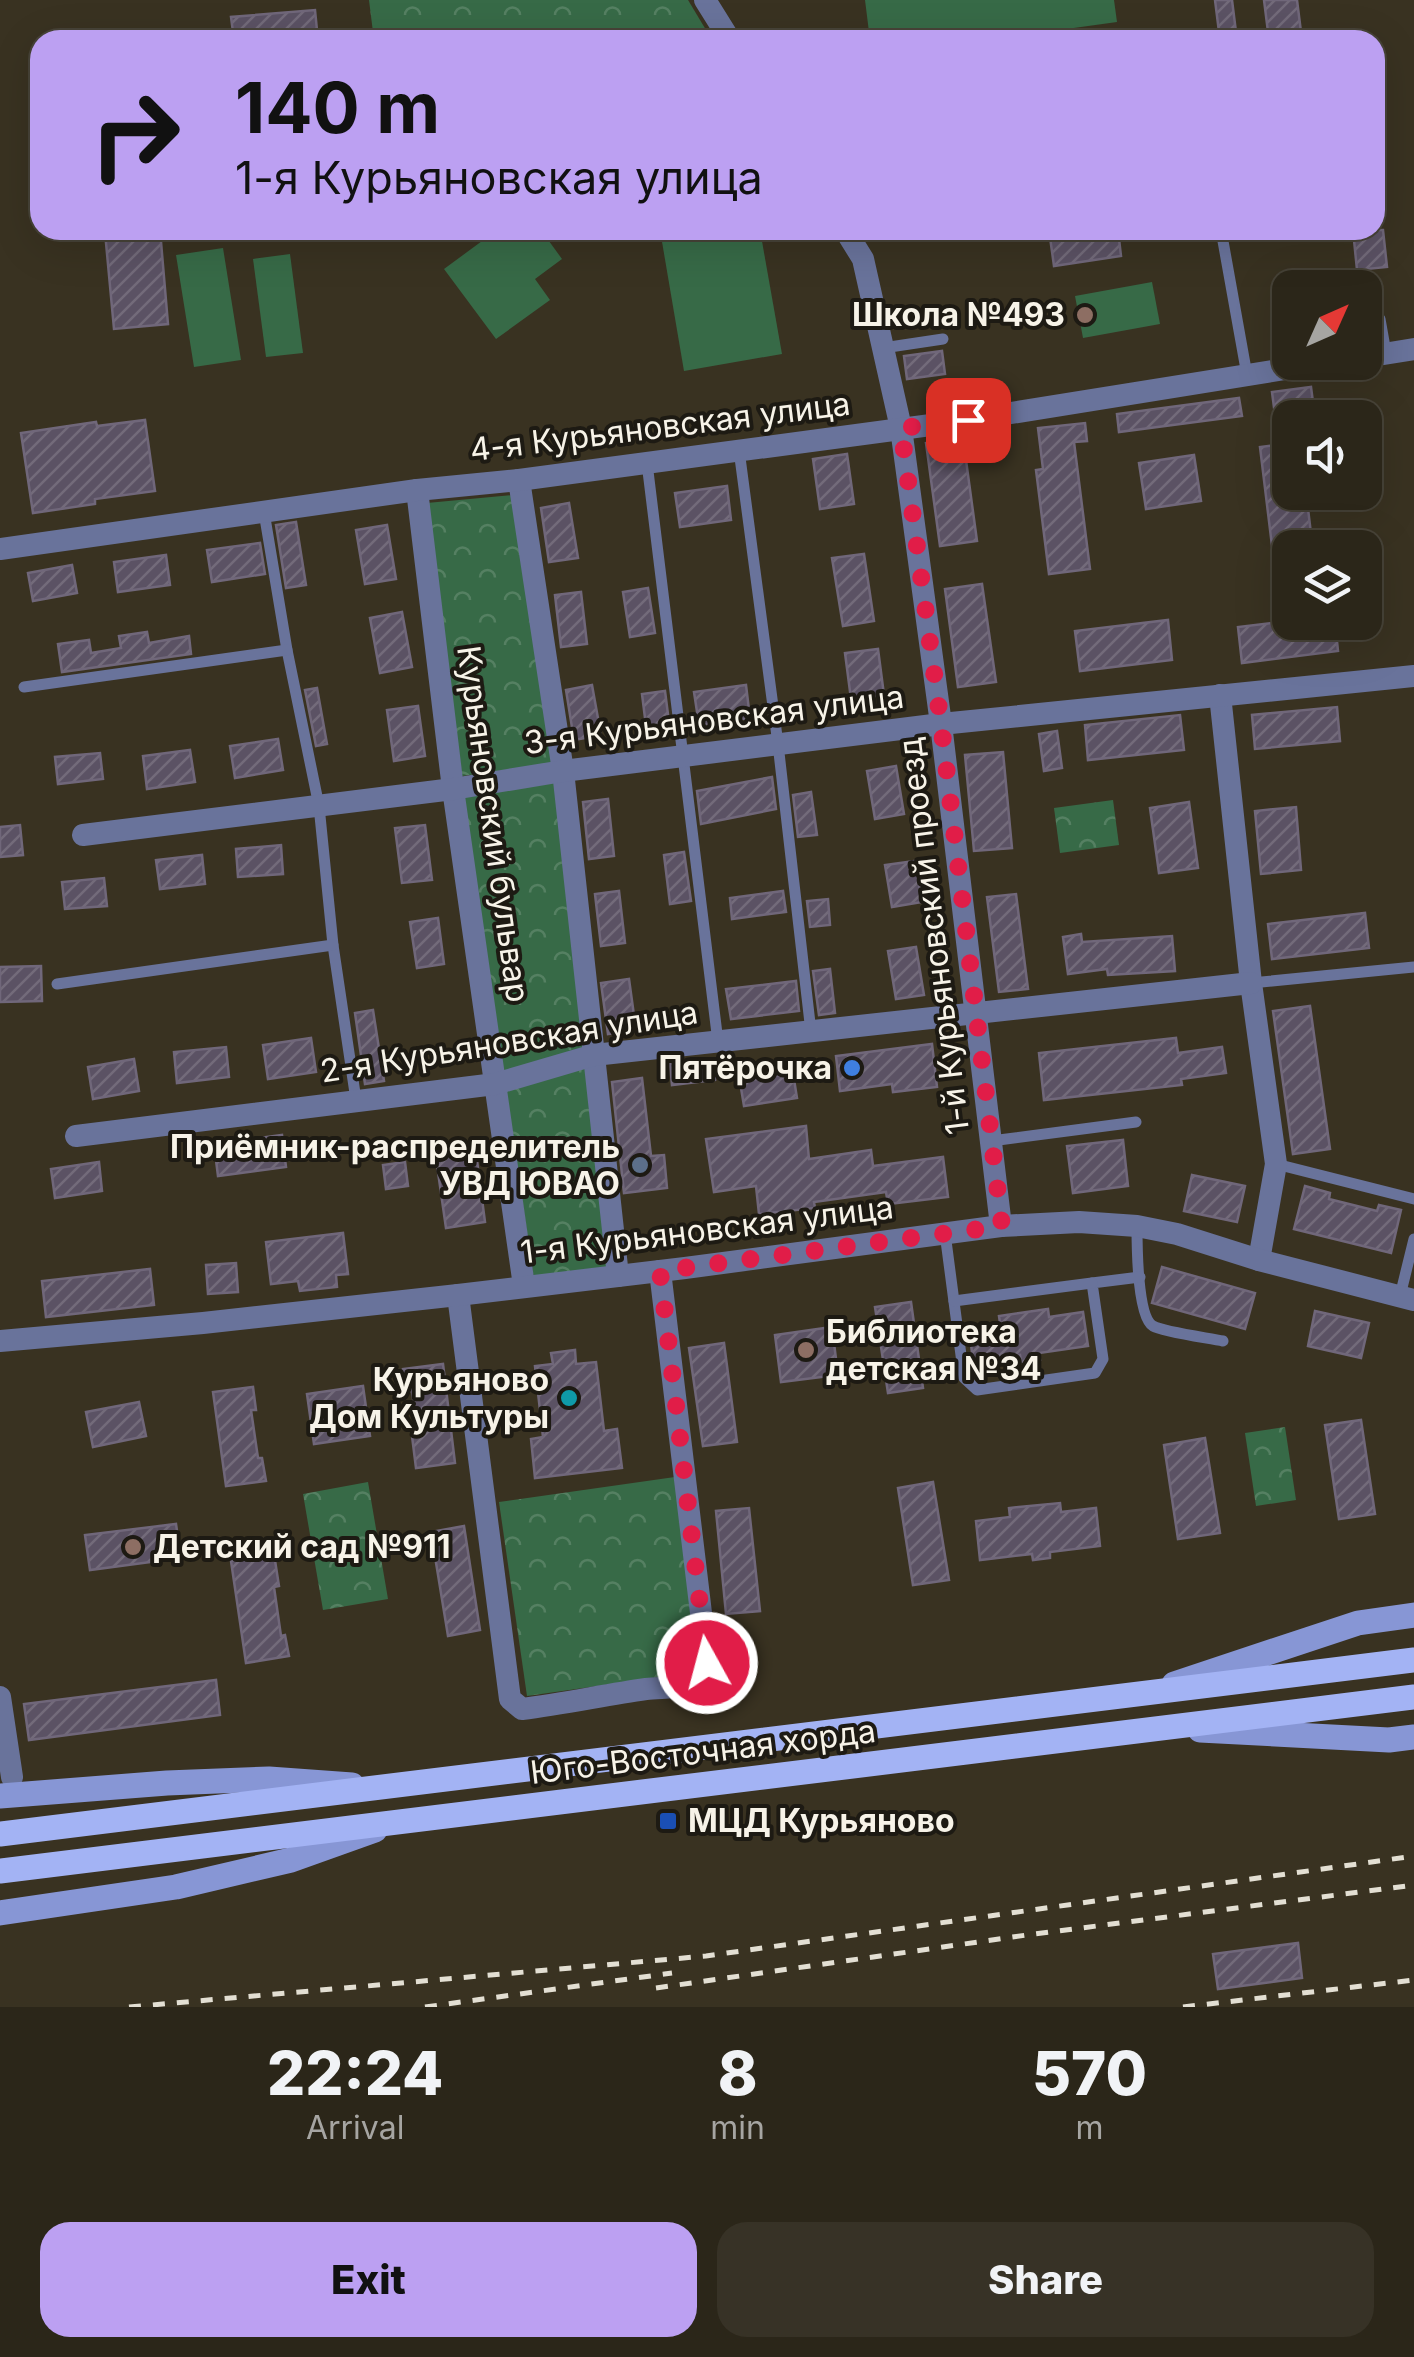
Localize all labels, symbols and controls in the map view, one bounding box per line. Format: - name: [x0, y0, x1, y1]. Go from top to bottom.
- text: 140 m: [235, 65, 440, 150]
- icon: right: [70, 70, 200, 200]
- text: 1-я Курьяновская улица: [235, 150, 763, 205]
- north arrow: [1272, 270, 1382, 380]
- map controls: [1272, 270, 1382, 640]
- place label: Школа №493: [852, 295, 1065, 334]
- marker: Школа №493: [1074, 304, 1096, 326]
- pin: [926, 378, 1011, 463]
- street label: 4-я Курьяновская улица: [467, 384, 852, 469]
- icon: arrive: [941, 393, 996, 448]
- button: sound: [1272, 400, 1382, 510]
- button: layers: [1272, 530, 1382, 640]
- street label: Курьяновский бульвар: [449, 643, 538, 1005]
- street label: 3-я Курьяновская улица: [522, 677, 906, 762]
- street label: 1-й Курьяновский проезд: [890, 735, 977, 1137]
- street label: 2-я Курьяновская улица: [317, 992, 701, 1091]
- place label: Пятёрочка: [658, 1048, 832, 1087]
- marker: Пятёрочка: [841, 1057, 863, 1079]
- place label: Приёмник-распределитель УВД ЮВАО: [170, 1127, 620, 1203]
- marker: Приёмник-распределитель УВД ЮВАО: [629, 1154, 651, 1176]
- street label: 1-я Курьяновская улица: [518, 1187, 896, 1272]
- place label: Библиотека детская №34: [826, 1312, 1042, 1388]
- marker: Библиотека детская №34: [795, 1339, 817, 1361]
- place label: Курьяново Дом Культуры: [309, 1360, 549, 1436]
- marker: Курьяново Дом Культуры: [558, 1387, 580, 1409]
- place label: Детский сад №911: [153, 1527, 451, 1566]
- marker: Детский сад №911: [122, 1536, 144, 1558]
- position arrow: [655, 1611, 759, 1715]
- street label: Юго-Восточная хорда: [528, 1711, 878, 1792]
- place label: МЦД Курьяново: [688, 1801, 955, 1840]
- marker: МЦД Курьяново: [657, 1810, 679, 1832]
- text: 22:24: [267, 2037, 443, 2109]
- text: 8: [718, 2037, 758, 2109]
- text: 570: [1032, 2037, 1147, 2109]
- text: Arrival: [306, 2108, 404, 2147]
- text: min: [710, 2108, 765, 2147]
- text: m: [1075, 2108, 1104, 2147]
- button: Exit: [40, 2222, 697, 2337]
- button: Share: [717, 2222, 1374, 2337]

